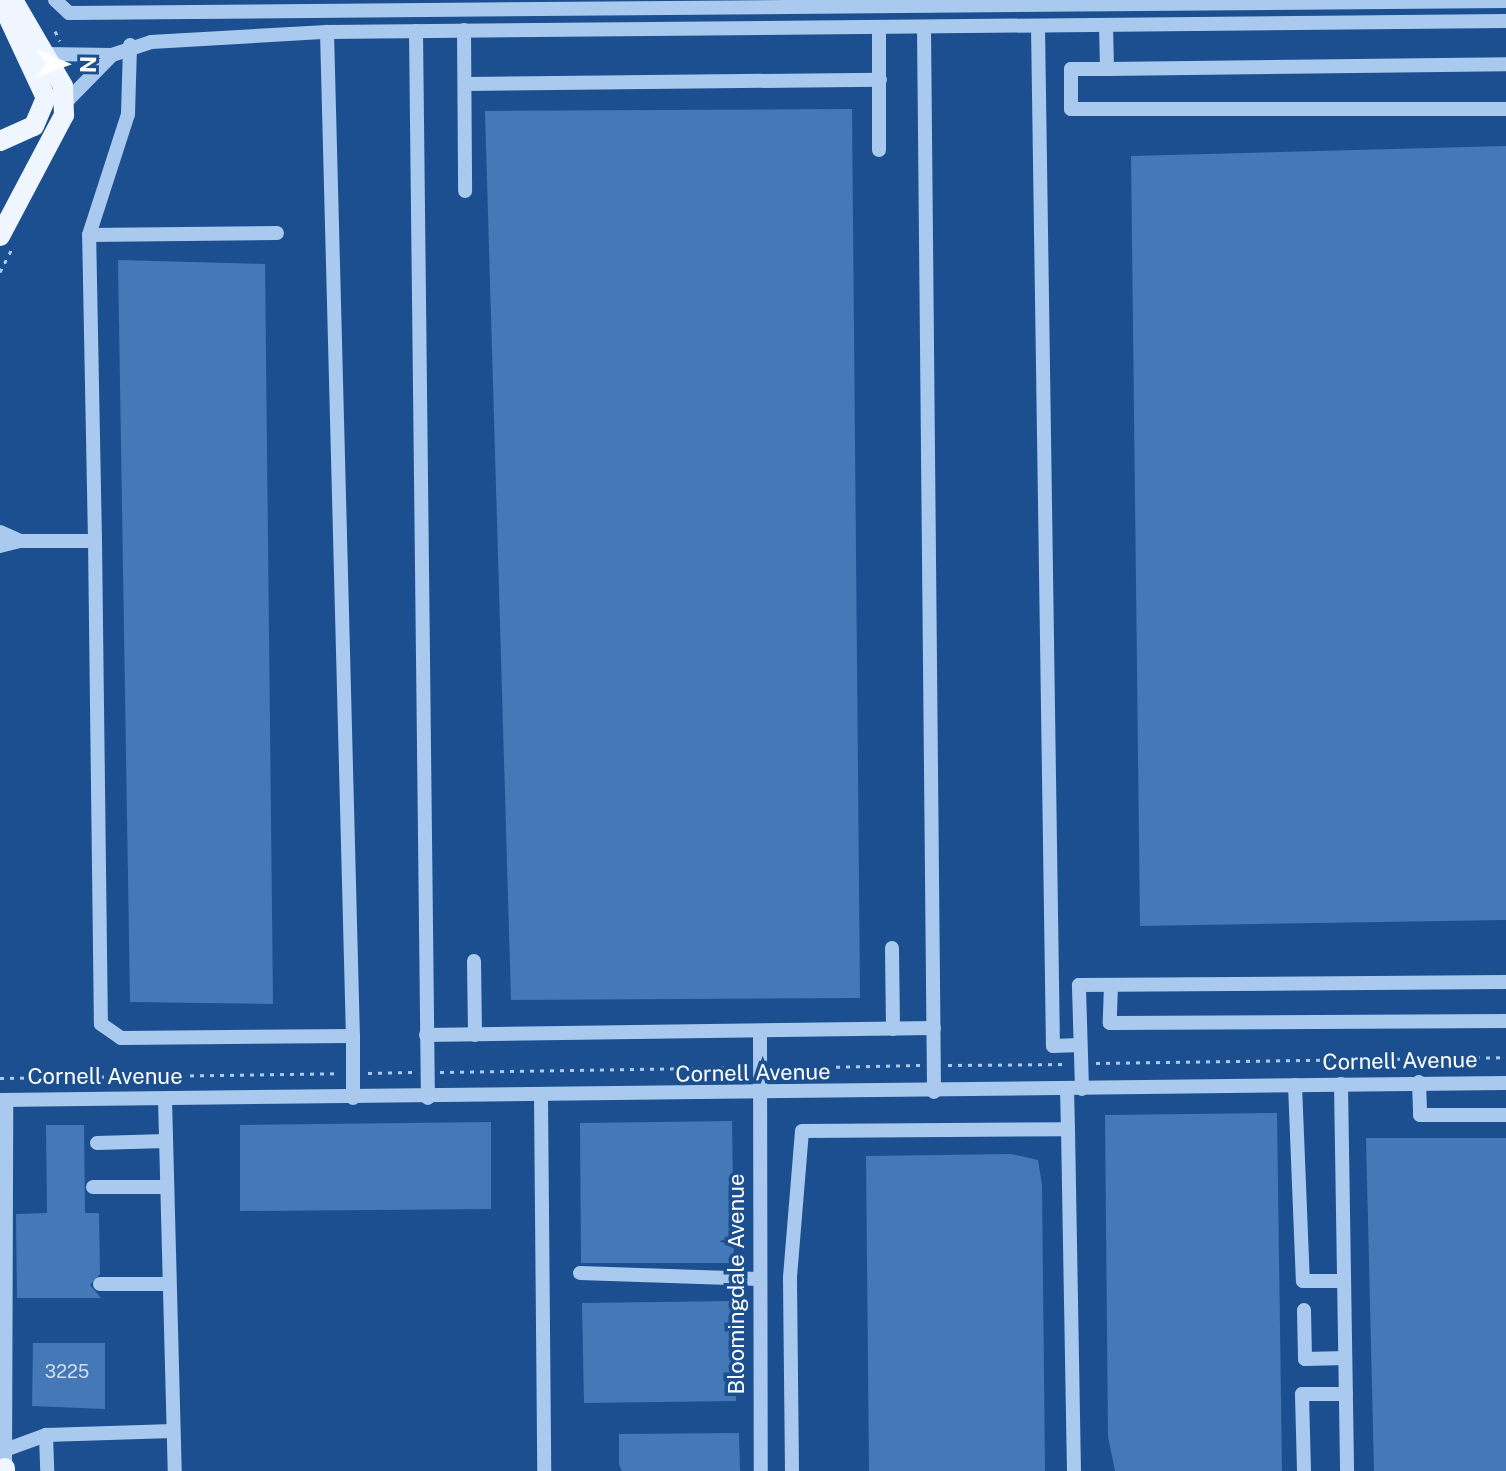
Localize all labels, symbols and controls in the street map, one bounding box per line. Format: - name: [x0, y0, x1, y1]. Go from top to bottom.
- north arrow: [24, 24, 104, 104]
- text: N: [75, 56, 101, 73]
- street label: Cornell Avenue: [1322, 1046, 1478, 1076]
- street label: Cornell Avenue: [675, 1058, 831, 1088]
- street label: Cornell Avenue: [27, 1064, 183, 1090]
- street label: Bloomingdale Avenue: [724, 1173, 750, 1395]
- house number: 3225: [45, 1361, 89, 1383]

